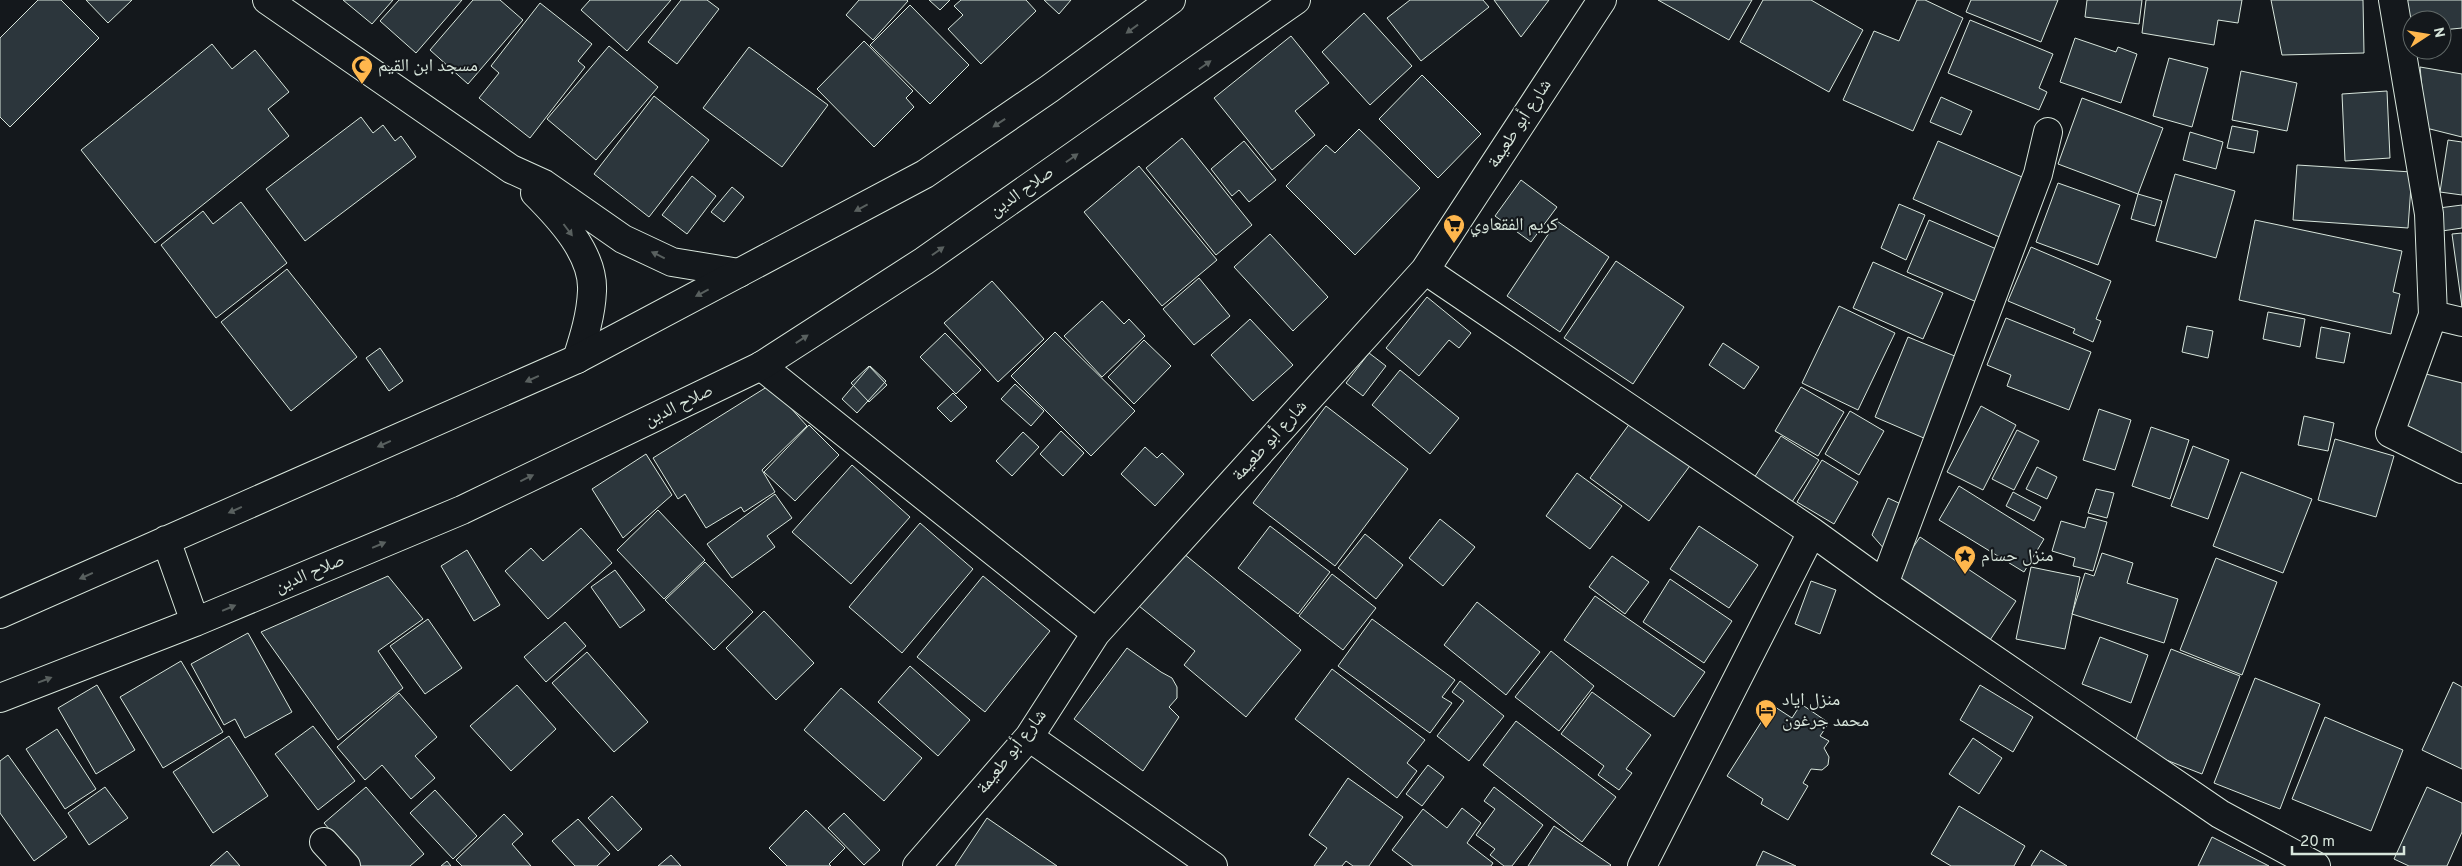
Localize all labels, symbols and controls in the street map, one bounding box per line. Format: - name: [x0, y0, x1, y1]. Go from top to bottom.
- north arrow: [2402, 10, 2452, 60]
- one-way arrow: [1125, 24, 1139, 34]
- text: N: [2429, 26, 2448, 39]
- mosque icon: مسجد ابن القيم: [350, 54, 374, 85]
- place label: مسجد ابن القيم: [378, 55, 478, 78]
- one-way arrow: [1198, 60, 1212, 70]
- street label: شارع أبو طعيمة: [1482, 75, 1557, 173]
- one-way arrow: [993, 118, 1006, 128]
- one-way arrow: [1065, 153, 1078, 163]
- street label: صلاح الدين: [985, 161, 1059, 223]
- one-way arrow: [854, 204, 868, 212]
- supermarket icon: كريم الفقعاوي: [1442, 213, 1466, 244]
- place label: كريم الفقعاوي: [1470, 214, 1559, 238]
- one-way arrow: [563, 223, 574, 236]
- one-way arrow: [931, 246, 945, 256]
- one-way arrow: [651, 251, 665, 259]
- one-way arrow: [695, 289, 710, 297]
- one-way arrow: [796, 335, 809, 344]
- one-way arrow: [525, 375, 539, 383]
- street label: صلاح الدين: [641, 379, 717, 433]
- street label: شارع أبو طعيمة: [1227, 395, 1313, 486]
- one-way arrow: [377, 441, 391, 449]
- one-way arrow: [520, 474, 534, 482]
- one-way arrow: [228, 507, 242, 515]
- one-way arrow: [372, 540, 386, 548]
- place icon: منزل حسام: [1953, 544, 1977, 575]
- place label: منزل حسام: [1981, 545, 2053, 568]
- street label: صلاح الدين: [271, 549, 349, 599]
- one-way arrow: [79, 572, 93, 580]
- one-way arrow: [222, 603, 236, 611]
- one-way arrow: [38, 676, 53, 683]
- place label: منزل اياد محمد جرغون: [1782, 689, 1869, 733]
- hotel icon: منزل اياد محمد جرغون: [1754, 698, 1778, 729]
- street label: شارع أبو طعيمة: [971, 704, 1052, 799]
- scale bar: [2292, 824, 2404, 856]
- text: 20 m: [2300, 833, 2335, 852]

